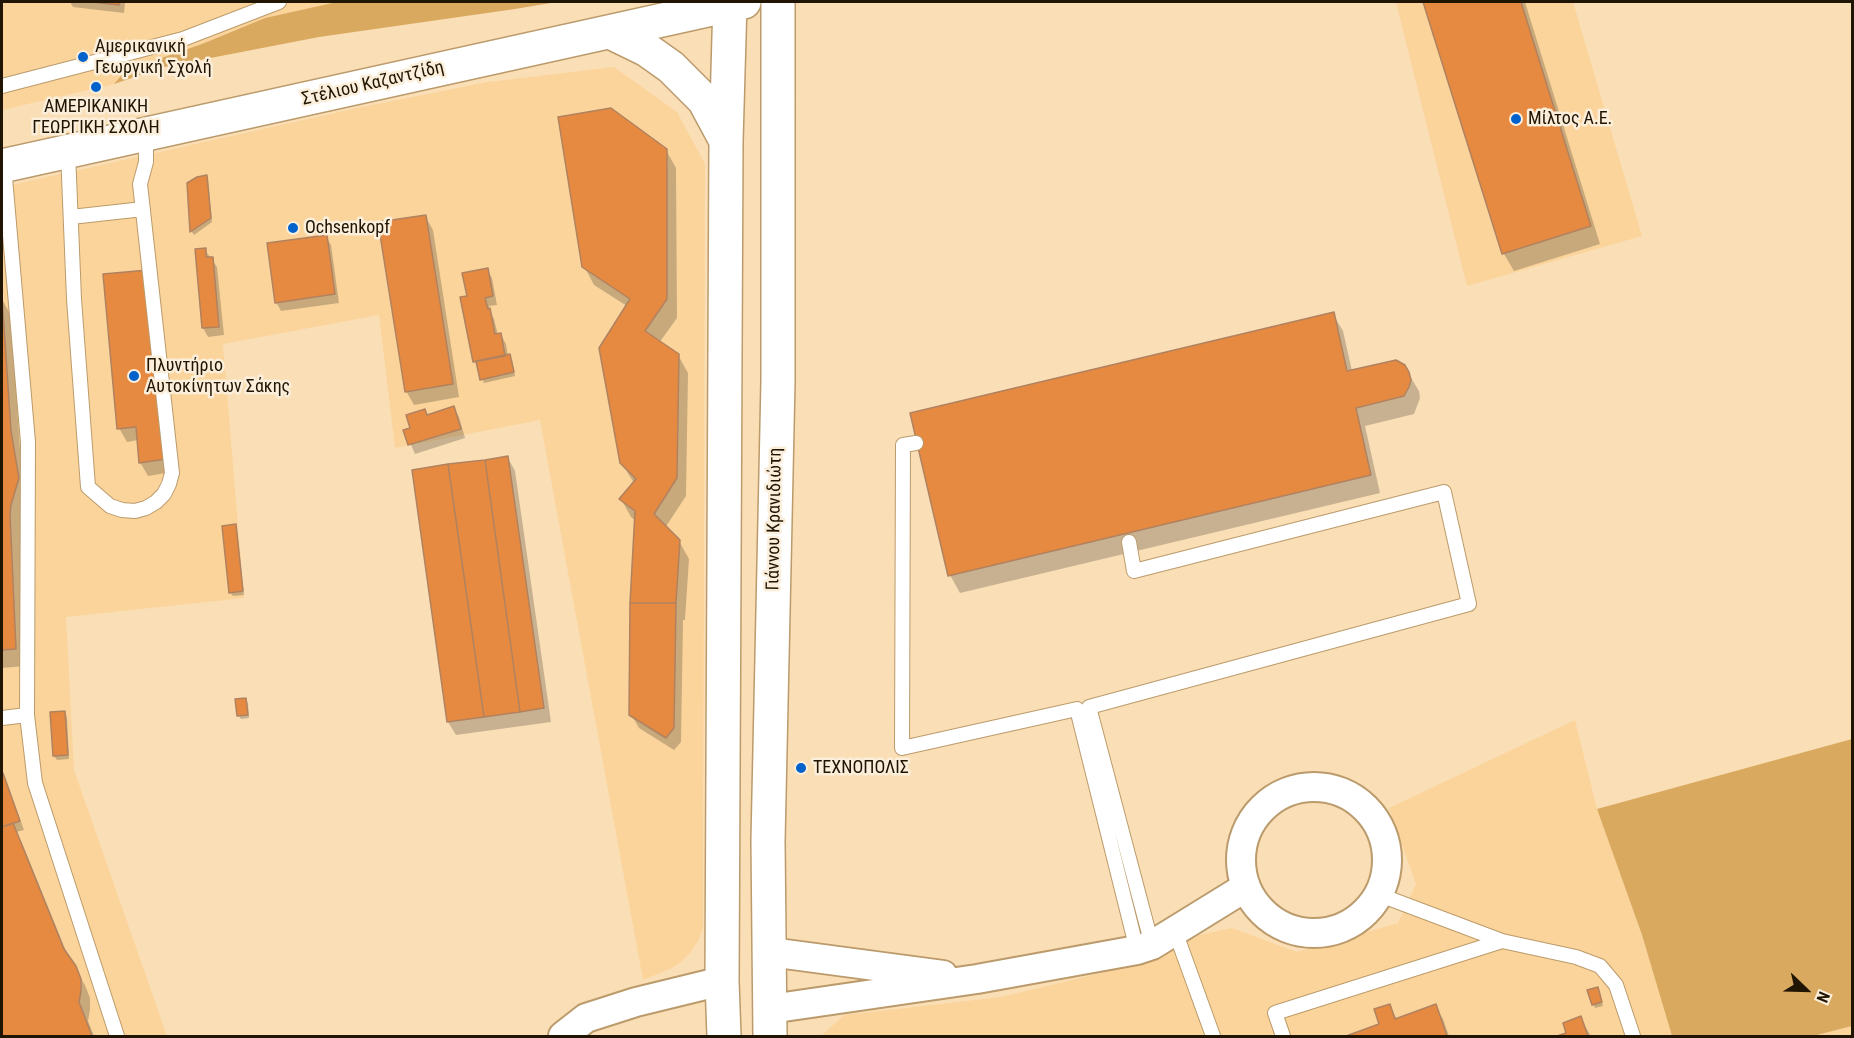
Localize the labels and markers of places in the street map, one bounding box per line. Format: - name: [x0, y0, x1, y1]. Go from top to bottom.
- place label: Αμερικανική Γεωργική Σχολή: [95, 36, 212, 78]
- marker: Αμερικανική Γεωργική Σχολή: [76, 50, 90, 64]
- marker: ΑΜΕΡΙΚΑΝΙΚΗ ΓΕΩΡΓΙΚΗ ΣΧΟΛΗ: [89, 80, 103, 94]
- place label: ΑΜΕΡΙΚΑΝΙΚΗ ΓΕΩΡΓΙΚΗ ΣΧΟΛΗ: [32, 96, 160, 138]
- place label: Μίλτος Α.Ε.: [1528, 108, 1612, 130]
- marker: Μίλτος Α.Ε.: [1509, 112, 1523, 126]
- place label: Ochsenkopf: [305, 217, 390, 239]
- marker: Ochsenkopf: [286, 221, 300, 235]
- place label: Πλυντήριο Αυτοκίνητων Σάκης: [146, 355, 290, 398]
- marker: Πλυντήριο Αυτοκίνητων Σάκης: [127, 369, 141, 383]
- place label: ΤΕΧΝΟΠΟΛΙΣ: [813, 757, 909, 779]
- marker: ΤΕΧΝΟΠΟΛΙΣ: [794, 761, 808, 775]

